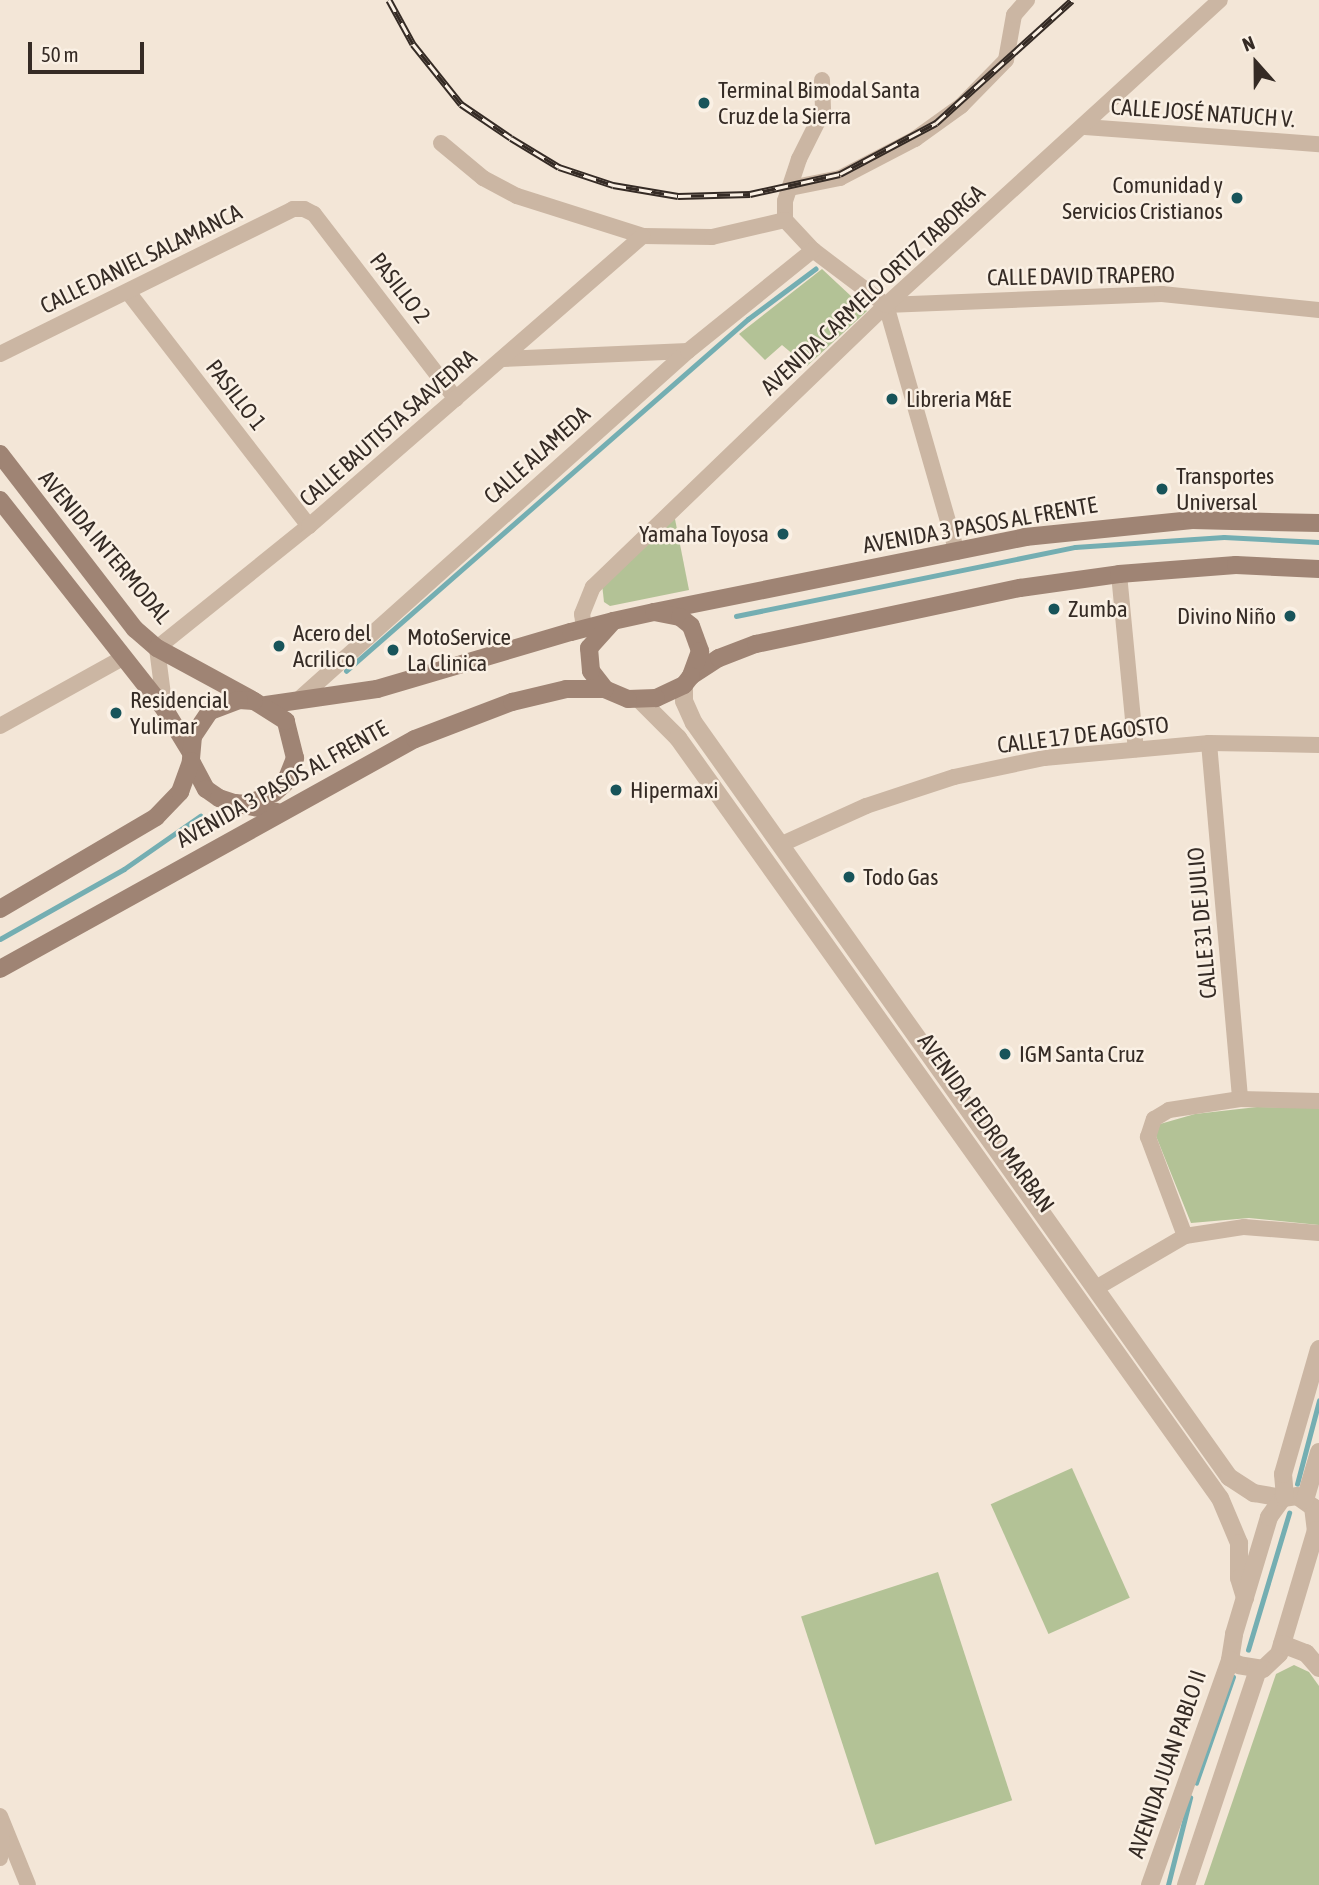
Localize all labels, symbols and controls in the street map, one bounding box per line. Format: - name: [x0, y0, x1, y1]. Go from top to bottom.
- scale bar: [32, 28, 147, 72]
- north arrow: [1221, 28, 1291, 98]
- text: N: [1239, 31, 1258, 56]
- text: 50 m: [41, 42, 79, 66]
- place label: Terminal Bimodal Santa Cruz de la Sierra: [718, 76, 920, 130]
- street label: CALLE JOSÉ NATUCH V.: [1110, 93, 1296, 133]
- marker: Terminal Bimodal Santa Cruz de la Sierra: [696, 95, 712, 111]
- place label: Comunidad y Servicios Cristianos: [1062, 171, 1223, 225]
- street label: AVENIDA CARMELO ORTIZ TABORGA: [755, 179, 991, 401]
- marker: Comunidad y Servicios Cristianos: [1229, 190, 1245, 206]
- street label: CALLE DANIEL SALAMANCA: [36, 198, 246, 320]
- street label: PASILLO 2: [364, 247, 436, 329]
- street label: CALLE DAVID TRAPERO: [987, 261, 1175, 291]
- street label: CALLE BAUTISTA SAAVEDRA: [294, 344, 482, 512]
- street label: PASILLO 1: [200, 354, 272, 436]
- place label: Libreria M&E: [906, 385, 1011, 413]
- marker: Libreria M&E: [884, 391, 900, 407]
- street label: CALLE ALAMEDA: [478, 400, 596, 510]
- place label: Transportes Universal: [1176, 462, 1274, 516]
- street label: AVENIDA INTERMODAL: [33, 465, 177, 629]
- marker: Transportes Universal: [1154, 481, 1170, 497]
- street label: AVENIDA 3 PASOS AL FRENTE: [861, 491, 1099, 559]
- place label: Yamaha Toyosa: [639, 520, 769, 548]
- marker: Yamaha Toyosa: [775, 526, 791, 542]
- place label: Zumba: [1068, 595, 1128, 623]
- marker: Zumba: [1046, 601, 1062, 617]
- place label: Divino Niño: [1177, 602, 1276, 630]
- marker: Divino Niño: [1282, 608, 1298, 624]
- place label: Acero del Acrilico: [293, 619, 371, 673]
- place label: MotoService La Clinica: [407, 623, 511, 677]
- marker: Acero del Acrilico: [271, 638, 287, 654]
- marker: MotoService La Clinica: [385, 642, 401, 658]
- place label: Residencial Yulimar: [130, 686, 228, 740]
- marker: Residencial Yulimar: [108, 705, 124, 721]
- street label: CALLE 17 DE AGOSTO: [996, 711, 1170, 759]
- street label: AVENIDA 3 PASOS AL FRENTE: [171, 714, 393, 854]
- place label: Hipermaxi: [630, 776, 719, 804]
- marker: Hipermaxi: [608, 782, 624, 798]
- street label: CALLE 31 DE JULIO: [1182, 846, 1222, 1000]
- place label: Todo Gas: [863, 863, 938, 891]
- marker: Todo Gas: [841, 869, 857, 885]
- street label: AVENIDA PEDRO MARBAN: [912, 1028, 1060, 1218]
- place label: IGM Santa Cruz: [1019, 1040, 1144, 1068]
- marker: IGM Santa Cruz: [997, 1046, 1013, 1062]
- street label: AVENIDA JUAN PABLO II: [1122, 1666, 1212, 1862]

